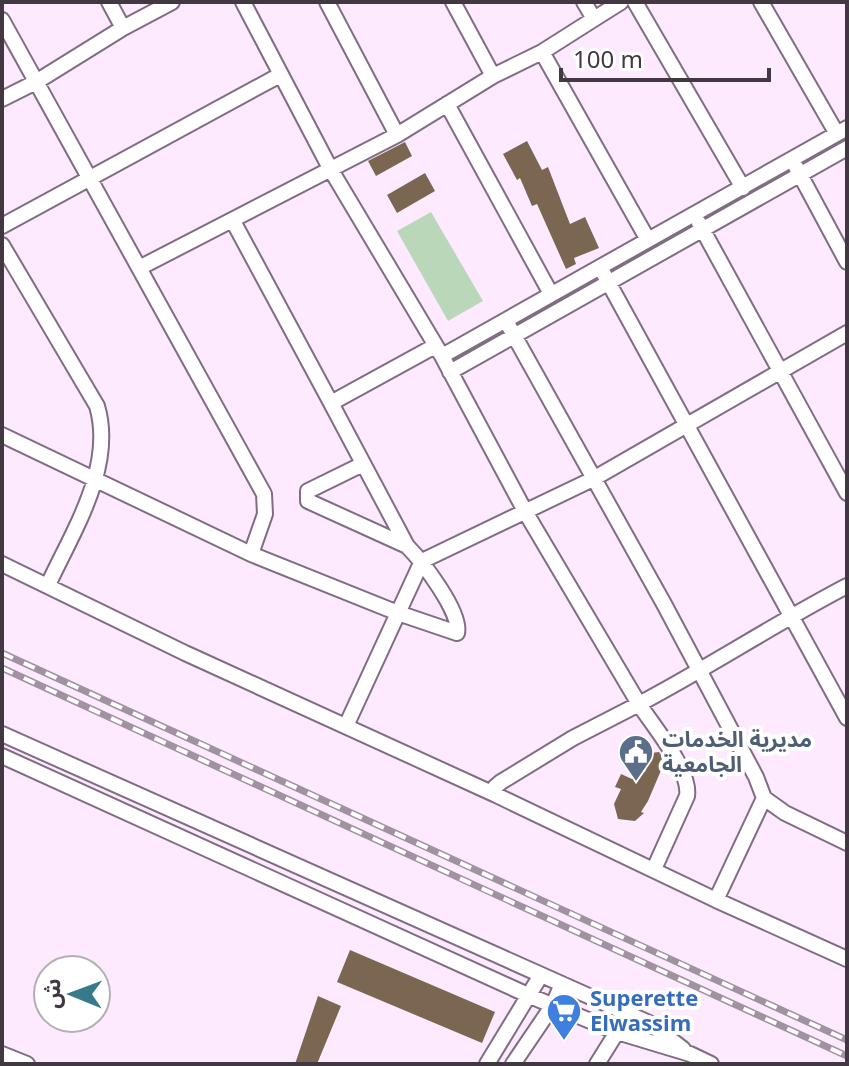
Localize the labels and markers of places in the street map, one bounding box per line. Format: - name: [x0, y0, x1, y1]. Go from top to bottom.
- place label: مديرية الخدمات الجامعية: [662, 717, 812, 788]
- public building icon: مديرية الخدمات الجامعية: [617, 733, 655, 783]
- place label: Superette Elwassim: [590, 976, 698, 1047]
- supermarket icon: Superette Elwassim: [545, 992, 583, 1042]

